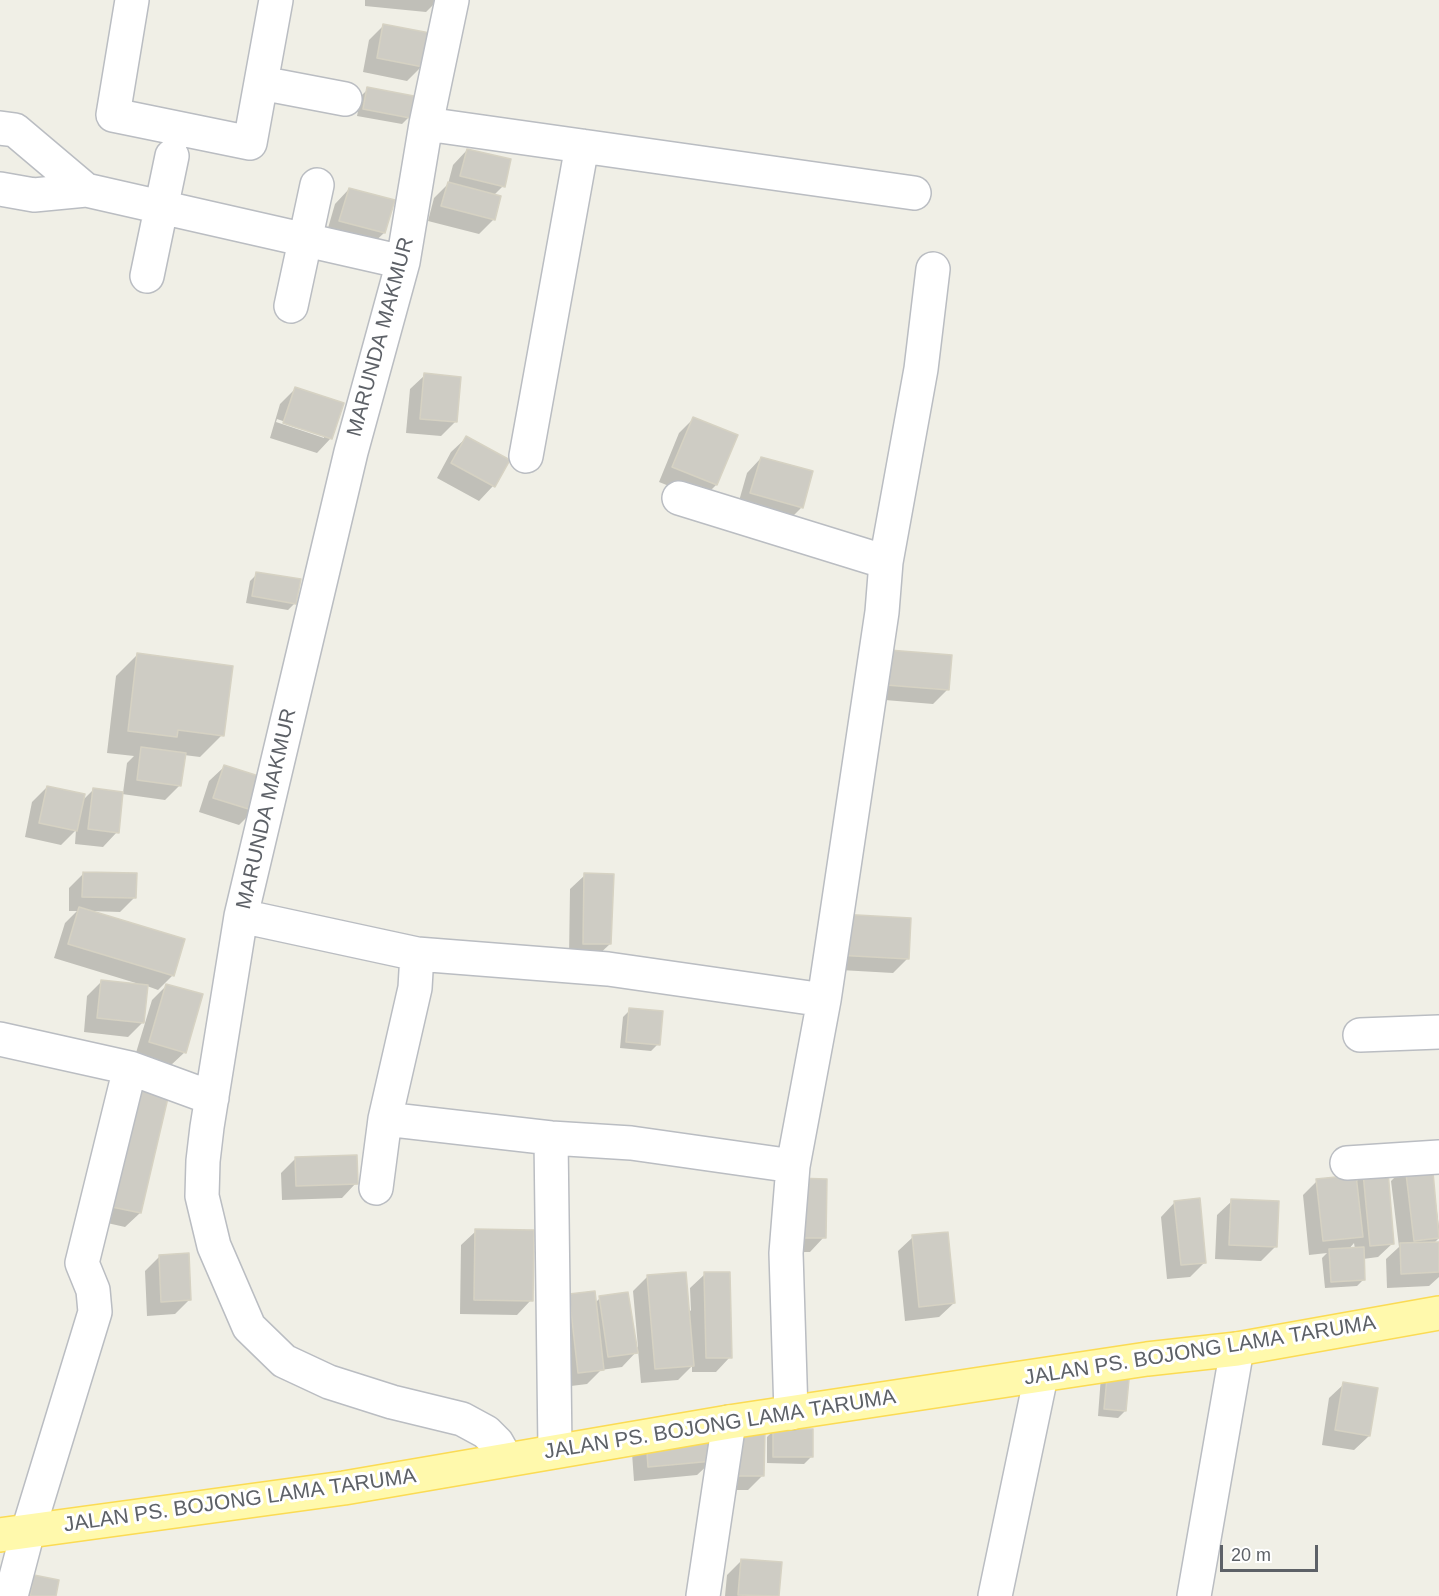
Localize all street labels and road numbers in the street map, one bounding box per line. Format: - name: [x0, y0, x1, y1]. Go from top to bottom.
- street label: MARUNDA MAKMUR: [342, 235, 420, 439]
- street label: MARUNDA MAKMUR: [232, 706, 302, 912]
- street label: JALAN PS. BOJONG LAMA TARUMA: [1022, 1311, 1378, 1391]
- street label: JALAN PS. BOJONG LAMA TARUMA: [542, 1385, 898, 1465]
- street label: JALAN PS. BOJONG LAMA TARUMA: [62, 1464, 418, 1538]

